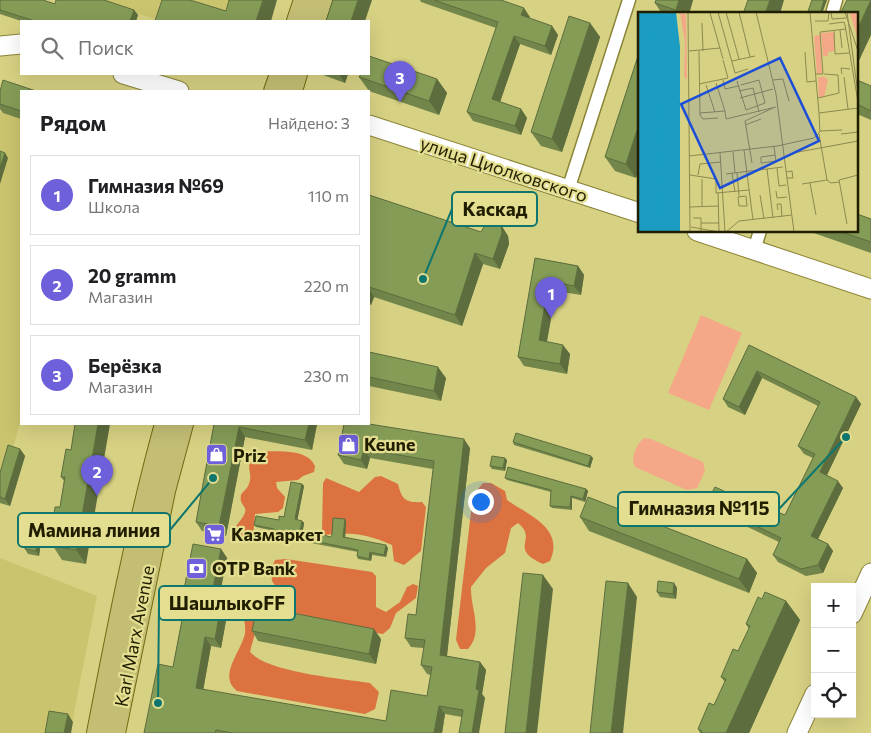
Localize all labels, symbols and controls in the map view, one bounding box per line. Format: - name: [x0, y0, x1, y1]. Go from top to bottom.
- inset map: [638, 12, 858, 232]
- search box: [20, 20, 370, 75]
- icon: search: [38, 34, 66, 62]
- text: Поиск: [78, 36, 134, 59]
- pin: 3: [384, 61, 416, 102]
- text: Рядом: [40, 110, 106, 135]
- text: Найдено: 3: [268, 113, 350, 132]
- street label: улица Циолковского: [418, 132, 590, 206]
- text: Гимназия №69: [88, 174, 224, 197]
- text: 1: [53, 186, 61, 205]
- text: 110 m: [308, 186, 349, 205]
- callout: Каскад: [452, 192, 537, 226]
- text: Школа: [88, 197, 140, 216]
- text: Каскад: [463, 197, 528, 220]
- text: 20 gramm: [88, 264, 176, 287]
- text: 2: [52, 276, 62, 295]
- text: 220 m: [304, 276, 349, 295]
- pin: 1: [535, 277, 567, 318]
- text: Магазин: [88, 287, 153, 306]
- text: Берёзка: [88, 354, 162, 377]
- text: 3: [52, 366, 62, 385]
- text: 230 m: [304, 366, 349, 385]
- text: Магазин: [88, 377, 153, 396]
- shop icon: Keune: [336, 432, 360, 456]
- place label: Keune: [364, 433, 415, 455]
- shop icon: Priz: [205, 443, 229, 467]
- place label: Priz: [233, 444, 266, 466]
- pin: 2: [81, 455, 113, 496]
- your location: [468, 489, 494, 515]
- callout: Гимназия №115: [618, 492, 779, 526]
- text: Гимназия №115: [628, 496, 770, 519]
- callout: Мамина линия: [18, 513, 170, 547]
- text: Мамина линия: [28, 518, 160, 541]
- supermarket icon: Казмаркет: [203, 522, 227, 546]
- place label: Казмаркет: [231, 523, 323, 545]
- bank icon: OTP Bank: [184, 556, 208, 580]
- place label: OTP Bank: [212, 557, 296, 579]
- street label: Karl Marx Avenue: [110, 564, 158, 708]
- map controls: [811, 583, 856, 718]
- button: +: [811, 583, 856, 628]
- callout: ШашлыкoFF: [159, 586, 295, 620]
- text: ШашлыкoFF: [169, 591, 285, 614]
- button: −: [811, 628, 856, 673]
- button: locate: [811, 673, 856, 718]

